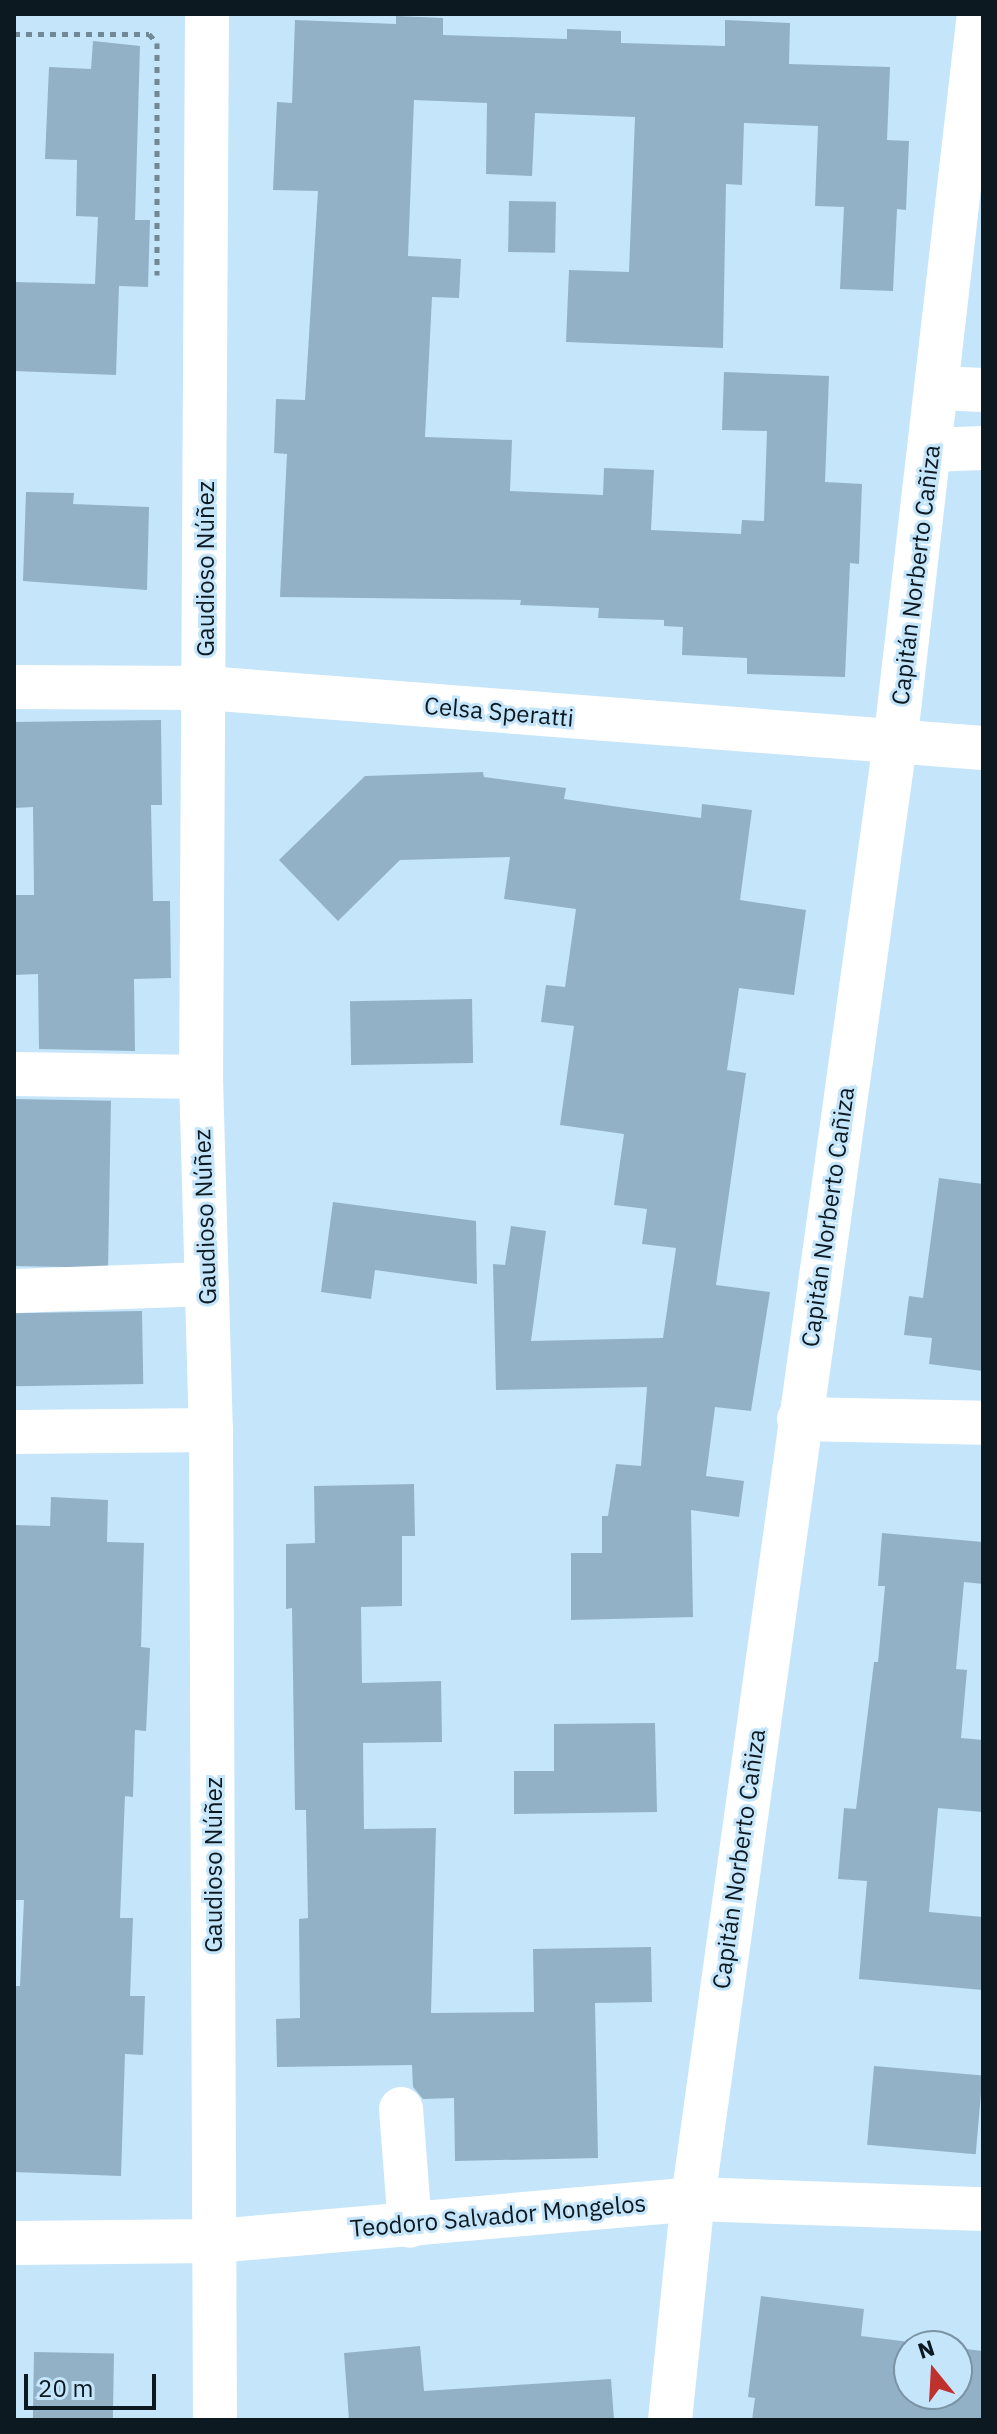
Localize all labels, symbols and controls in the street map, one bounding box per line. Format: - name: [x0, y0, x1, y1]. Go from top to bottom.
- street label: Capitán Norberto Cañiza: [886, 443, 946, 707]
- street label: Gaudioso Núñez: [192, 481, 220, 657]
- street label: Celsa Speratti: [423, 691, 575, 733]
- street label: Capitán Norberto Cañiza: [795, 1085, 861, 1349]
- street label: Gaudioso Núñez: [188, 1129, 222, 1305]
- street label: Capitán Norberto Cañiza: [706, 1727, 772, 1991]
- street label: Gaudioso Núñez: [200, 1777, 228, 1953]
- street label: Teodoro Salvador Mongelos: [349, 2189, 647, 2243]
- north arrow: [893, 2330, 973, 2410]
- text: N: [914, 2332, 938, 2365]
- scale bar: [28, 2358, 160, 2408]
- text: 20 m: [38, 2372, 93, 2404]

